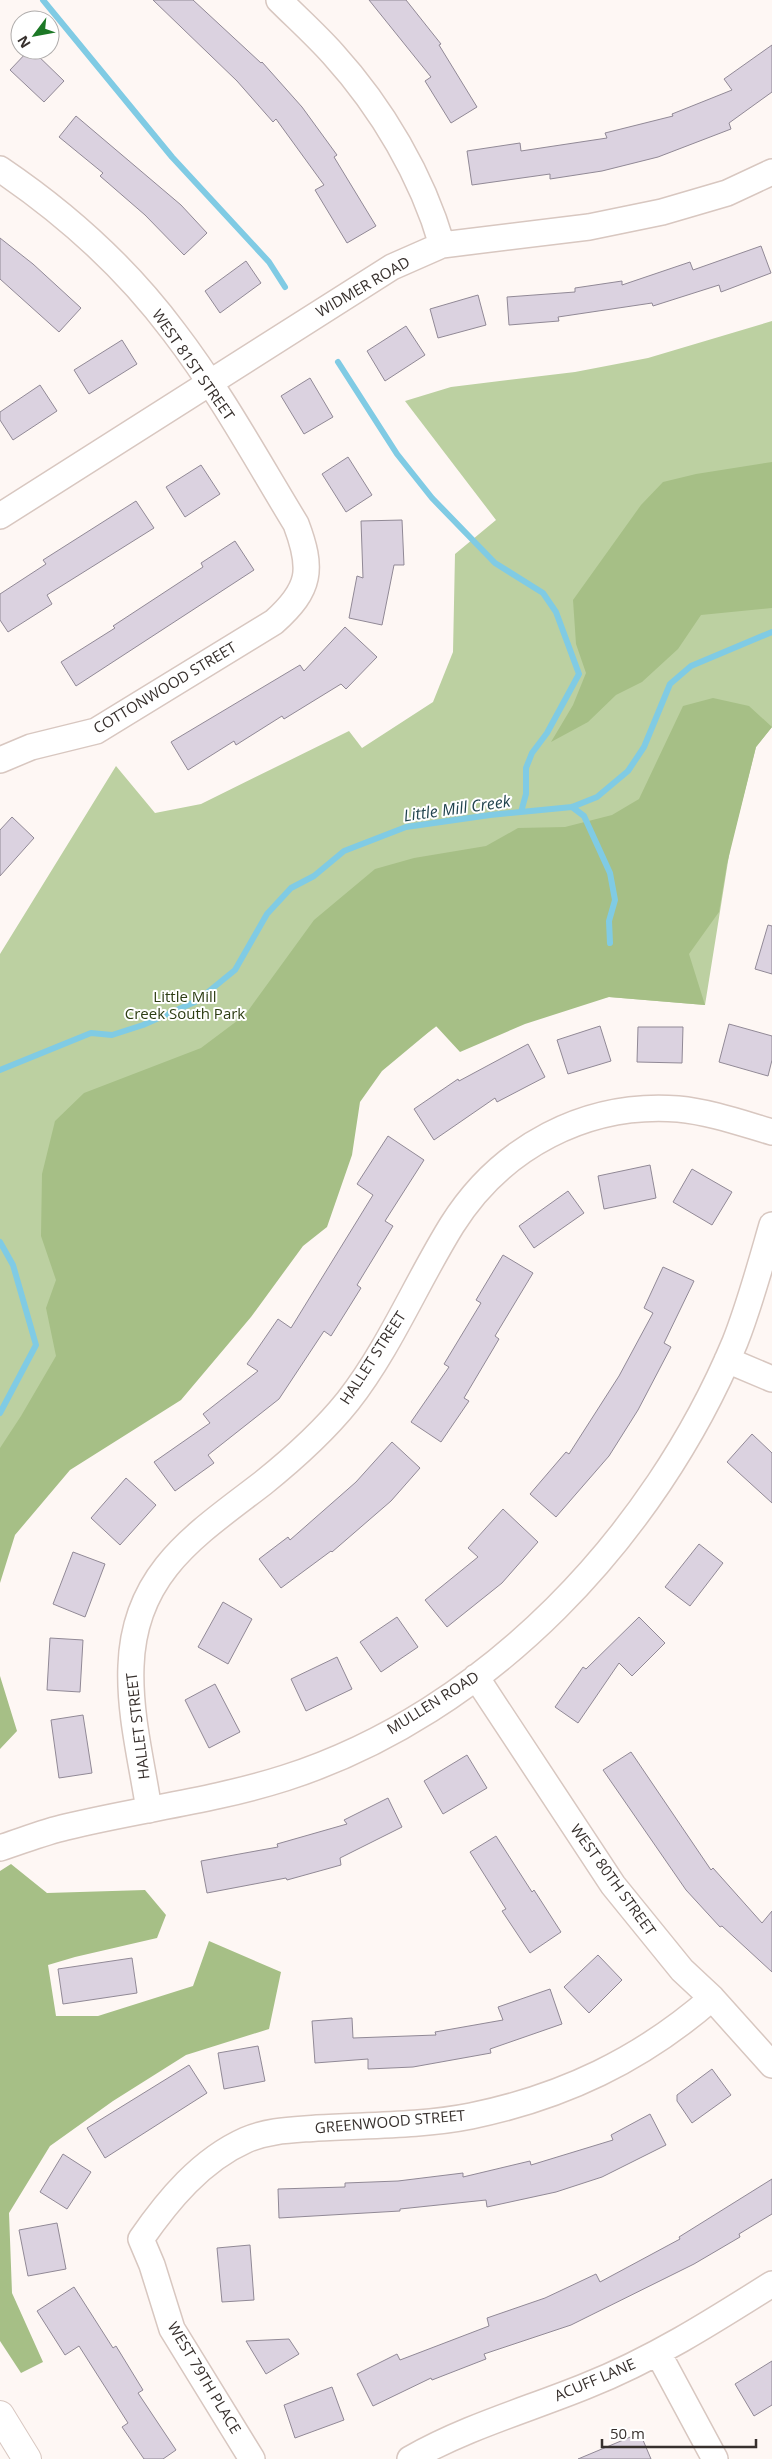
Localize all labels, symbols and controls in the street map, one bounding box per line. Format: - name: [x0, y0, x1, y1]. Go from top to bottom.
- north arrow: [10, 10, 60, 60]
- text: N: [12, 32, 35, 52]
- street label: WIDMER ROAD: [312, 251, 413, 321]
- street label: WEST 81ST STREET: [148, 305, 240, 424]
- street label: COTTONWOOD STREET: [89, 636, 240, 738]
- water label: Little Mill Creek: [402, 789, 513, 826]
- park label: Little Mill Creek South Park: [125, 986, 245, 1023]
- street label: HALLET STREET: [335, 1306, 410, 1408]
- street label: MULLEN ROAD: [383, 1666, 482, 1738]
- street label: HALLET STREET: [120, 1671, 153, 1781]
- street label: WEST 80TH STREET: [566, 1819, 662, 1940]
- street label: GREENWOOD STREET: [314, 2104, 467, 2138]
- street label: WEST 79TH PLACE: [164, 2318, 246, 2437]
- street label: ACUFF LANE: [551, 2353, 638, 2405]
- scale bar: [602, 2416, 756, 2448]
- text: 50 m: [610, 2423, 645, 2443]

